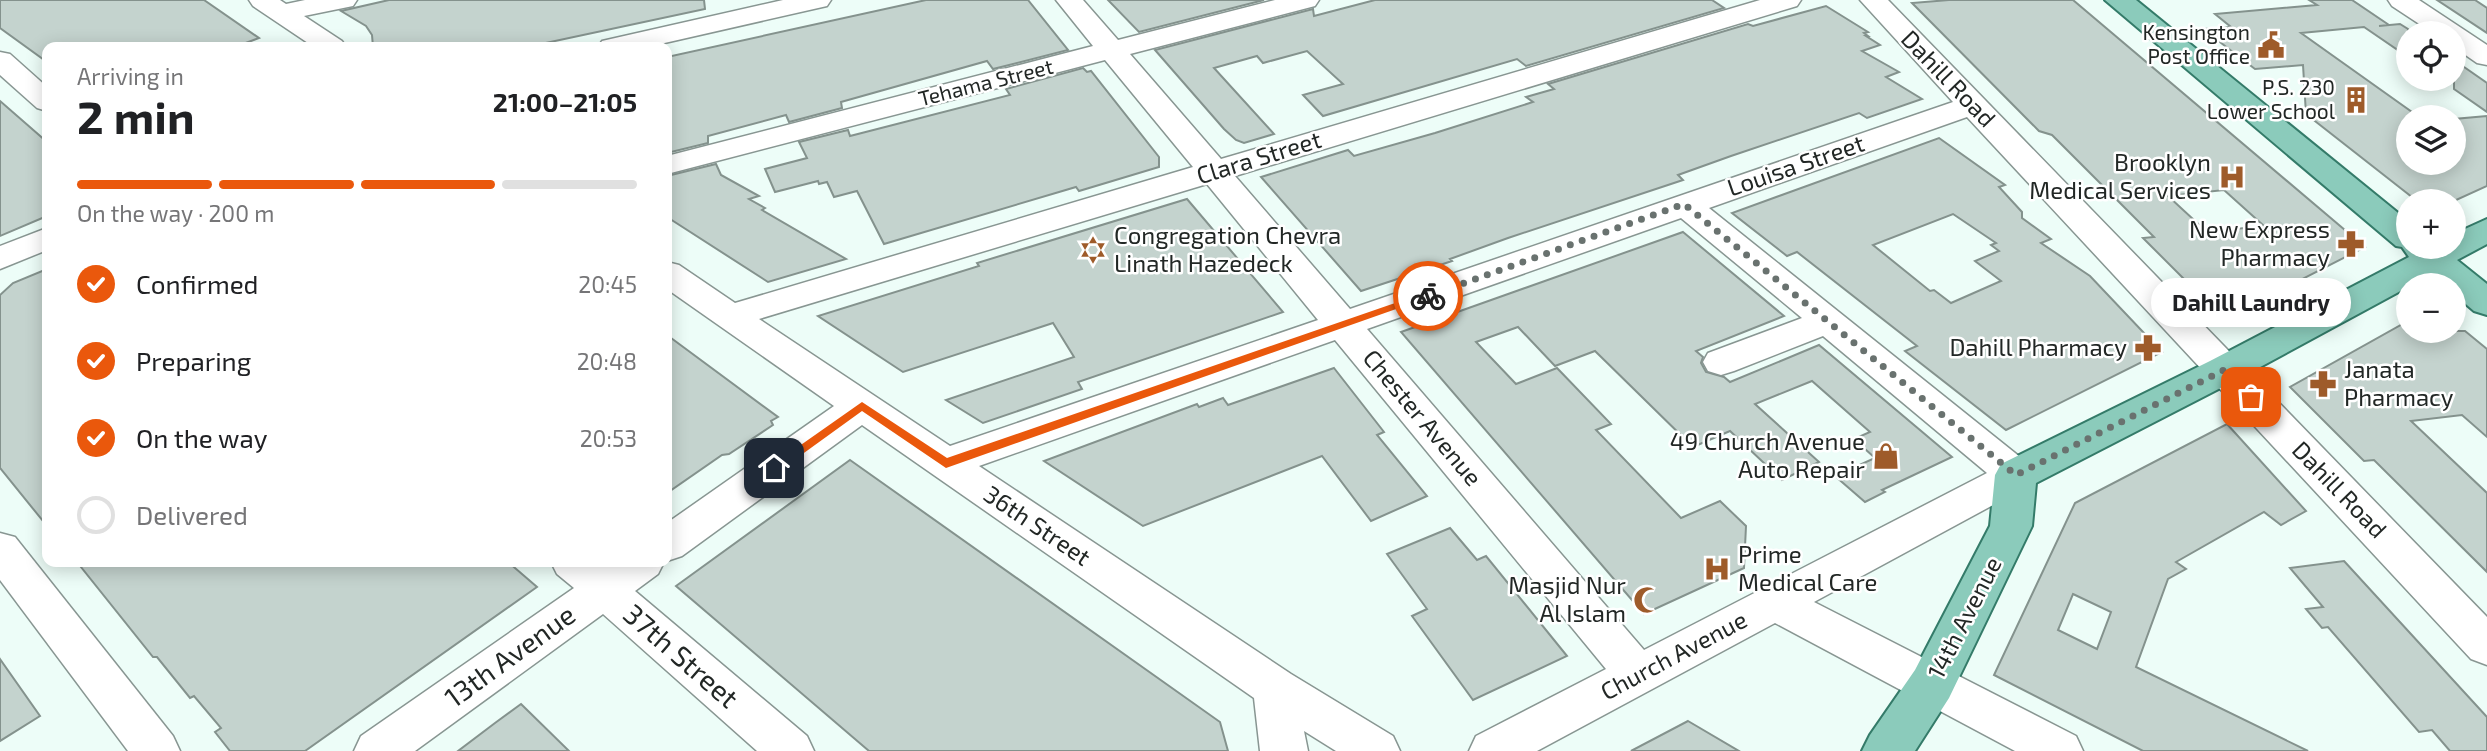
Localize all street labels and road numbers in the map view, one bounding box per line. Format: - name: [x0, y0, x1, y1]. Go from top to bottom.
- street label: Dahill Road: [1896, 24, 2002, 132]
- street label: Tehama Street: [916, 53, 1056, 110]
- street label: Clara Street: [1193, 124, 1324, 189]
- street label: Louisa Street: [1723, 128, 1868, 202]
- street label: Chester Avenue: [1358, 343, 1489, 491]
- street label: Dahill Road: [2287, 435, 2393, 543]
- street label: 36th Street: [979, 479, 1097, 571]
- street label: 14th Avenue: [1921, 552, 2007, 683]
- street label: 13th Avenue: [438, 596, 581, 714]
- street label: 37th Street: [617, 596, 746, 714]
- street label: Church Avenue: [1595, 604, 1751, 705]

